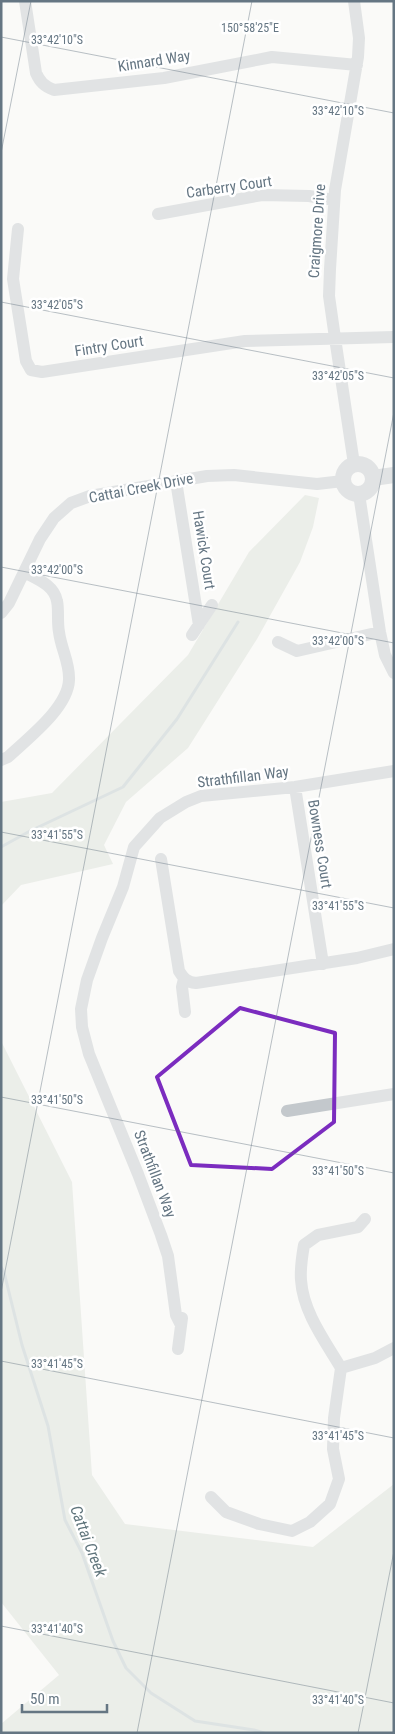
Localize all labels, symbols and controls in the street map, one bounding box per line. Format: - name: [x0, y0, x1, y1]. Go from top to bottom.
- text: 150°58'25"E: [221, 21, 279, 35]
- text: 33°42'10"S: [31, 33, 83, 47]
- street label: Kinnard Way: [116, 46, 192, 76]
- text: 33°42'10"S: [312, 104, 364, 118]
- street label: Carberry Court: [185, 172, 273, 202]
- street label: Craigmore Drive: [305, 183, 329, 279]
- text: 33°42'05"S: [31, 298, 83, 312]
- street label: Fintry Court: [73, 332, 145, 360]
- text: 33°42'05"S: [312, 369, 364, 383]
- street label: Cattai Creek Drive: [87, 469, 195, 507]
- street label: Hawick Court: [189, 509, 219, 591]
- text: 33°42'00"S: [31, 563, 83, 577]
- text: 33°42'00"S: [312, 634, 364, 648]
- street label: Strathfillan Way: [196, 762, 290, 792]
- street label: Bowness Court: [304, 798, 336, 890]
- text: 33°41'55"S: [31, 828, 83, 842]
- text: 33°41'55"S: [312, 899, 364, 913]
- text: 33°41'50"S: [31, 1093, 83, 1107]
- street label: Strathfillan Way: [130, 1128, 180, 1220]
- text: 33°41'50"S: [312, 1164, 364, 1178]
- text: 33°41'45"S: [31, 1357, 83, 1371]
- text: 33°41'45"S: [312, 1429, 364, 1443]
- water label: Cattai Creek: [66, 1503, 111, 1581]
- text: 33°41'40"S: [31, 1622, 83, 1636]
- scale bar: [22, 1682, 108, 1714]
- text: 50 m: [30, 1690, 60, 1708]
- text: 33°41'40"S: [312, 1693, 364, 1707]

